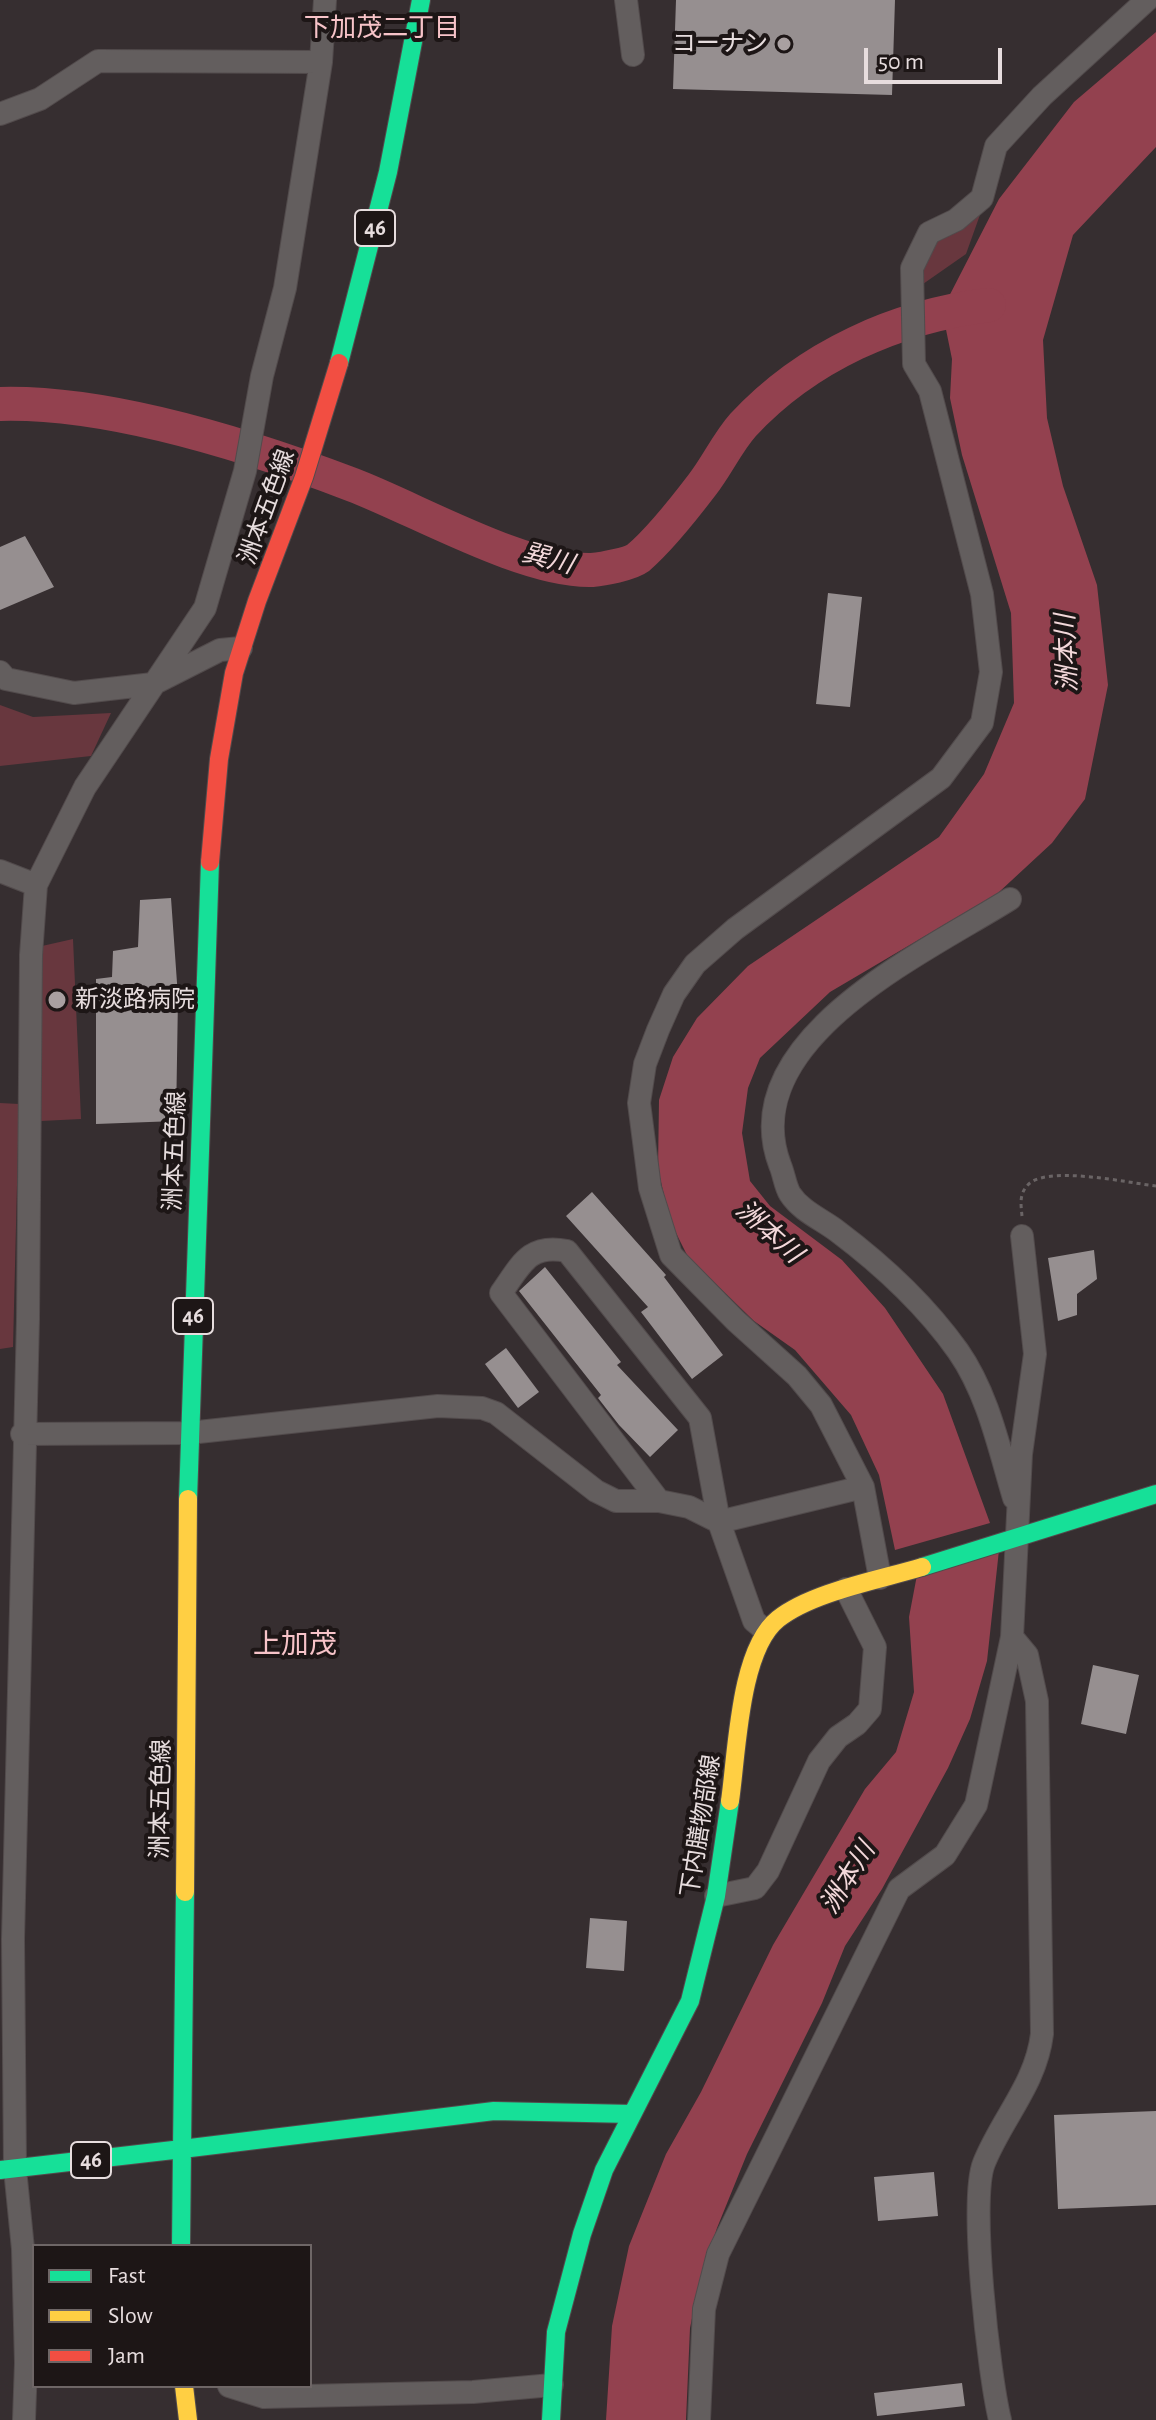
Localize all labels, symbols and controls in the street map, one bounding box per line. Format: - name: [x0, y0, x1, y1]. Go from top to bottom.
- district label: 下加茂二丁目: [304, 12, 460, 44]
- place label: コーナン: [672, 30, 768, 58]
- scale bar: [868, 32, 1006, 82]
- marker: コーナン: [775, 35, 793, 53]
- text: 50 m: [878, 50, 924, 74]
- road number: 46: [355, 210, 395, 246]
- street label: 洲本五色線: [233, 446, 301, 568]
- water label: 巽川: [519, 537, 577, 581]
- water label: 洲本川: [1050, 613, 1084, 693]
- place label: 新淡路病院: [75, 986, 195, 1014]
- marker: 新淡路病院: [46, 989, 68, 1011]
- street label: 洲本五色線: [159, 1091, 191, 1211]
- water label: 洲本川: [730, 1194, 808, 1270]
- road number: 46: [173, 1298, 213, 1334]
- district label: 上加茂: [253, 1628, 337, 1662]
- street label: 洲本五色線: [146, 1739, 176, 1859]
- street label: 下内膳物部線: [676, 1753, 726, 1899]
- water label: 洲本川: [814, 1837, 882, 1919]
- road number: 46: [71, 2142, 111, 2178]
- legend: [32, 2244, 312, 2388]
- text: Fast: [108, 2264, 145, 2288]
- text: Slow: [108, 2304, 153, 2328]
- text: Jam: [108, 2344, 145, 2368]

